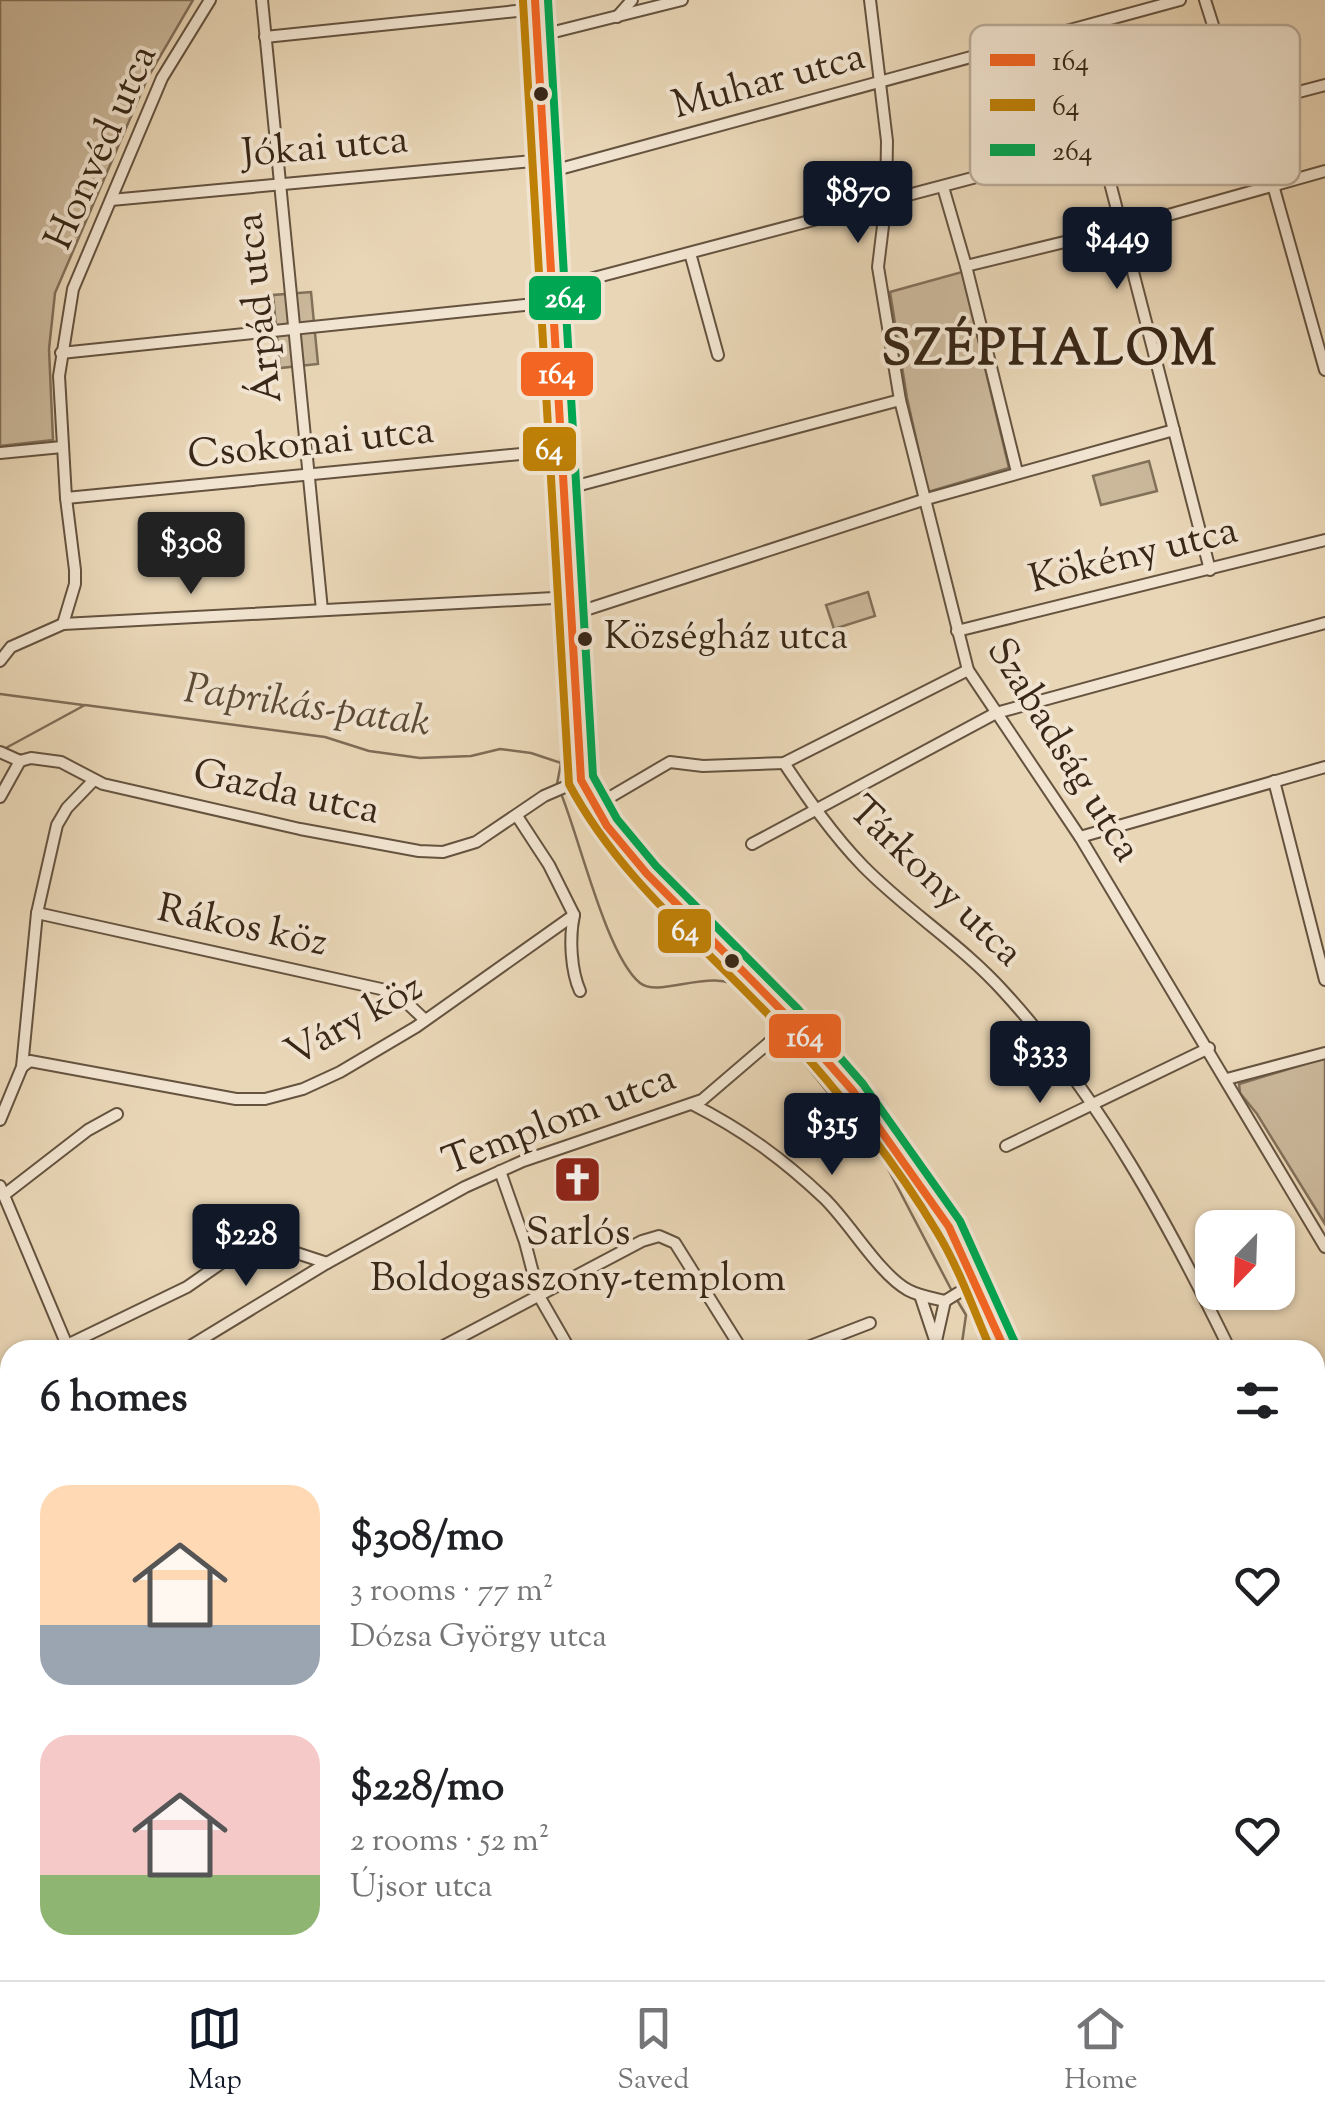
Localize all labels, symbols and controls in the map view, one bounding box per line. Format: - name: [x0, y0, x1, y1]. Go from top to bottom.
- legend: [970, 25, 1300, 185]
- street label: Muhar utca: [666, 30, 872, 136]
- street label: Honvéd utca: [32, 36, 174, 260]
- text: 164: [1052, 43, 1089, 83]
- unlabelled marker: [531, 84, 551, 104]
- text: 64: [1052, 88, 1080, 128]
- street label: Jókai utca: [238, 113, 410, 185]
- text: 264: [1052, 133, 1093, 173]
- pin: $870: [799, 161, 917, 246]
- text: $870: [825, 170, 891, 216]
- pin: $449: [1058, 207, 1176, 292]
- street label: Árpád utca: [223, 210, 299, 406]
- text: $449: [1085, 216, 1149, 262]
- line badge: 264: [527, 274, 603, 322]
- text: 264: [545, 280, 585, 320]
- district label: SZÉPHALOM: [882, 315, 1219, 388]
- line badge: 164: [519, 350, 595, 398]
- text: 164: [538, 356, 576, 396]
- street label: Csokonai utca: [185, 404, 437, 486]
- line badge: 64: [521, 425, 578, 473]
- text: 64: [535, 432, 563, 472]
- street label: Kökény utca: [1024, 504, 1244, 610]
- pin: $308: [132, 512, 250, 597]
- text: $308: [160, 521, 222, 567]
- place label: Községház utca: [604, 612, 848, 666]
- street label: Szabadság utca: [970, 628, 1154, 874]
- marker: Községház utca: [575, 629, 595, 649]
- water label: Paprikás-patak: [180, 661, 434, 755]
- street label: Gazda utca: [188, 746, 384, 842]
- street label: Tárkony utca: [834, 785, 1034, 981]
- street label: Rákos köz: [152, 882, 332, 974]
- line badge: 64: [656, 907, 713, 955]
- text: 64: [671, 913, 699, 953]
- unlabelled marker: [722, 951, 742, 971]
- street label: Váry köz: [276, 961, 434, 1083]
- line badge: 164: [767, 1012, 843, 1060]
- text: 164: [786, 1019, 824, 1059]
- pin: $333: [981, 1021, 1099, 1106]
- text: $333: [1012, 1030, 1068, 1076]
- street label: Templom utca: [435, 1051, 685, 1193]
- pin: $315: [773, 1093, 891, 1178]
- text: $315: [806, 1102, 858, 1148]
- church icon: Sarlós Boldogasszony-templom: [552, 1153, 604, 1205]
- pin: $228: [187, 1204, 305, 1289]
- place label: Sarlós Boldogasszony-templom: [370, 1206, 786, 1309]
- north arrow: [1195, 1210, 1295, 1310]
- map controls: [1195, 1210, 1295, 1310]
- text: $228: [214, 1213, 278, 1259]
- text: 6 homes: [40, 1370, 187, 1430]
- icon: filters: [1230, 1373, 1285, 1428]
- text: $308/mo: [350, 1509, 504, 1569]
- icon: home: [120, 1525, 240, 1645]
- icon: heart: [1230, 1558, 1285, 1613]
- text: 3 rooms · 77 m²: [350, 1569, 554, 1615]
- text: Dózsa György utca: [350, 1615, 607, 1661]
- text: $228/mo: [350, 1759, 504, 1819]
- icon: home: [120, 1775, 240, 1895]
- icon: heart: [1230, 1808, 1285, 1863]
- text: 2 rooms · 52 m²: [350, 1819, 550, 1865]
- text: Újsor utca: [350, 1865, 493, 1911]
- tab: Map: [187, 2001, 242, 2101]
- tab: Saved: [617, 2001, 689, 2101]
- tab: Home: [1064, 2001, 1138, 2101]

